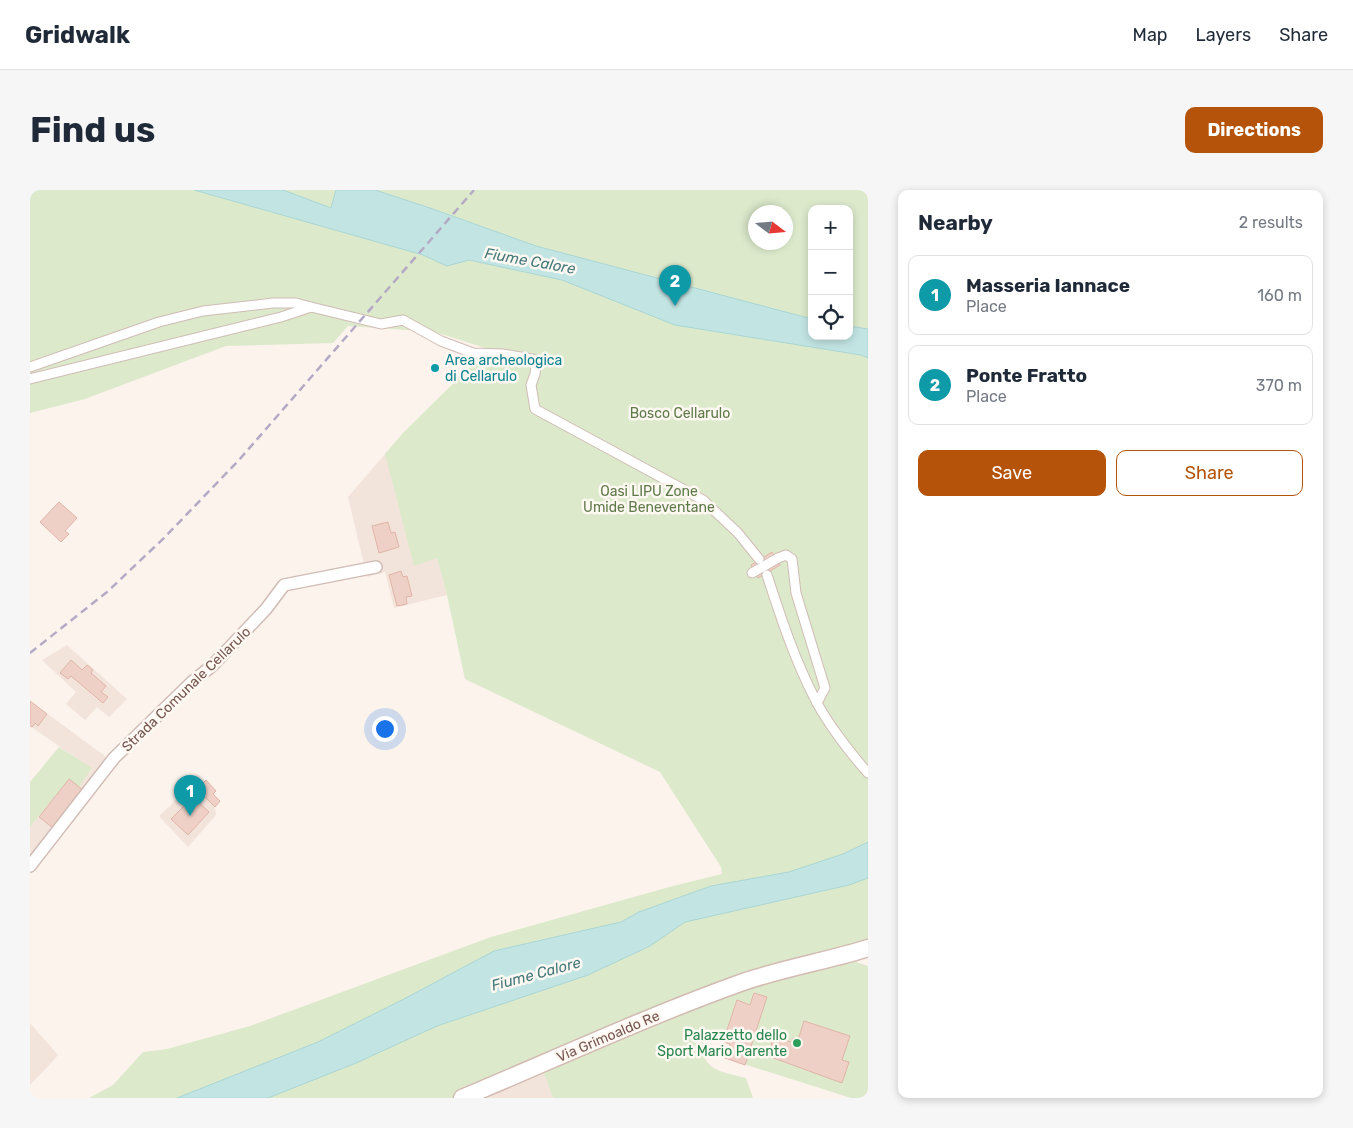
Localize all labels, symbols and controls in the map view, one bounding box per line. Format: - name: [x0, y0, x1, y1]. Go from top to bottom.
- text: Gridwalk: [25, 21, 130, 49]
- text: Map: [1133, 24, 1168, 46]
- text: Layers: [1196, 24, 1251, 46]
- text: Share: [1279, 24, 1328, 46]
- button: Directions: [1185, 107, 1323, 153]
- text: Find us: [30, 109, 155, 151]
- north arrow: [748, 205, 793, 250]
- map controls: [808, 205, 853, 340]
- button: +: [808, 205, 853, 250]
- text: Nearby: [918, 210, 993, 235]
- text: 2 results: [1239, 213, 1303, 232]
- water label: Fiume Calore: [483, 244, 577, 278]
- button: −: [808, 250, 853, 295]
- pin: 2: [659, 265, 691, 306]
- text: Masseria Iannace: [966, 274, 1130, 297]
- text: 1: [931, 286, 939, 305]
- text: 160 m: [1257, 286, 1302, 305]
- button: locate: [808, 295, 853, 340]
- text: Place: [966, 297, 1007, 316]
- place label: Area archeologica di Cellarulo: [445, 352, 562, 385]
- marker: Area archeologica di Cellarulo: [429, 362, 441, 374]
- text: Ponte Fratto: [966, 364, 1087, 387]
- text: 2: [930, 376, 940, 395]
- text: 370 m: [1256, 376, 1302, 395]
- text: Place: [966, 387, 1007, 406]
- park label: Bosco Cellarulo: [630, 405, 730, 422]
- button: Save: [918, 450, 1106, 496]
- button: Share: [1116, 450, 1303, 496]
- park label: Oasi LIPU Zone Umide Beneventane: [583, 483, 715, 516]
- street label: Strada Comunale Cellarulo: [118, 623, 254, 755]
- your location: [372, 716, 398, 742]
- pin: 1: [174, 775, 206, 816]
- water label: Fiume Calore: [489, 953, 583, 995]
- street label: Via Grimoaldo Re: [554, 1007, 662, 1066]
- place label: Palazzetto dello Sport Mario Parente: [657, 1027, 787, 1060]
- marker: Palazzetto dello Sport Mario Parente: [791, 1037, 803, 1049]

